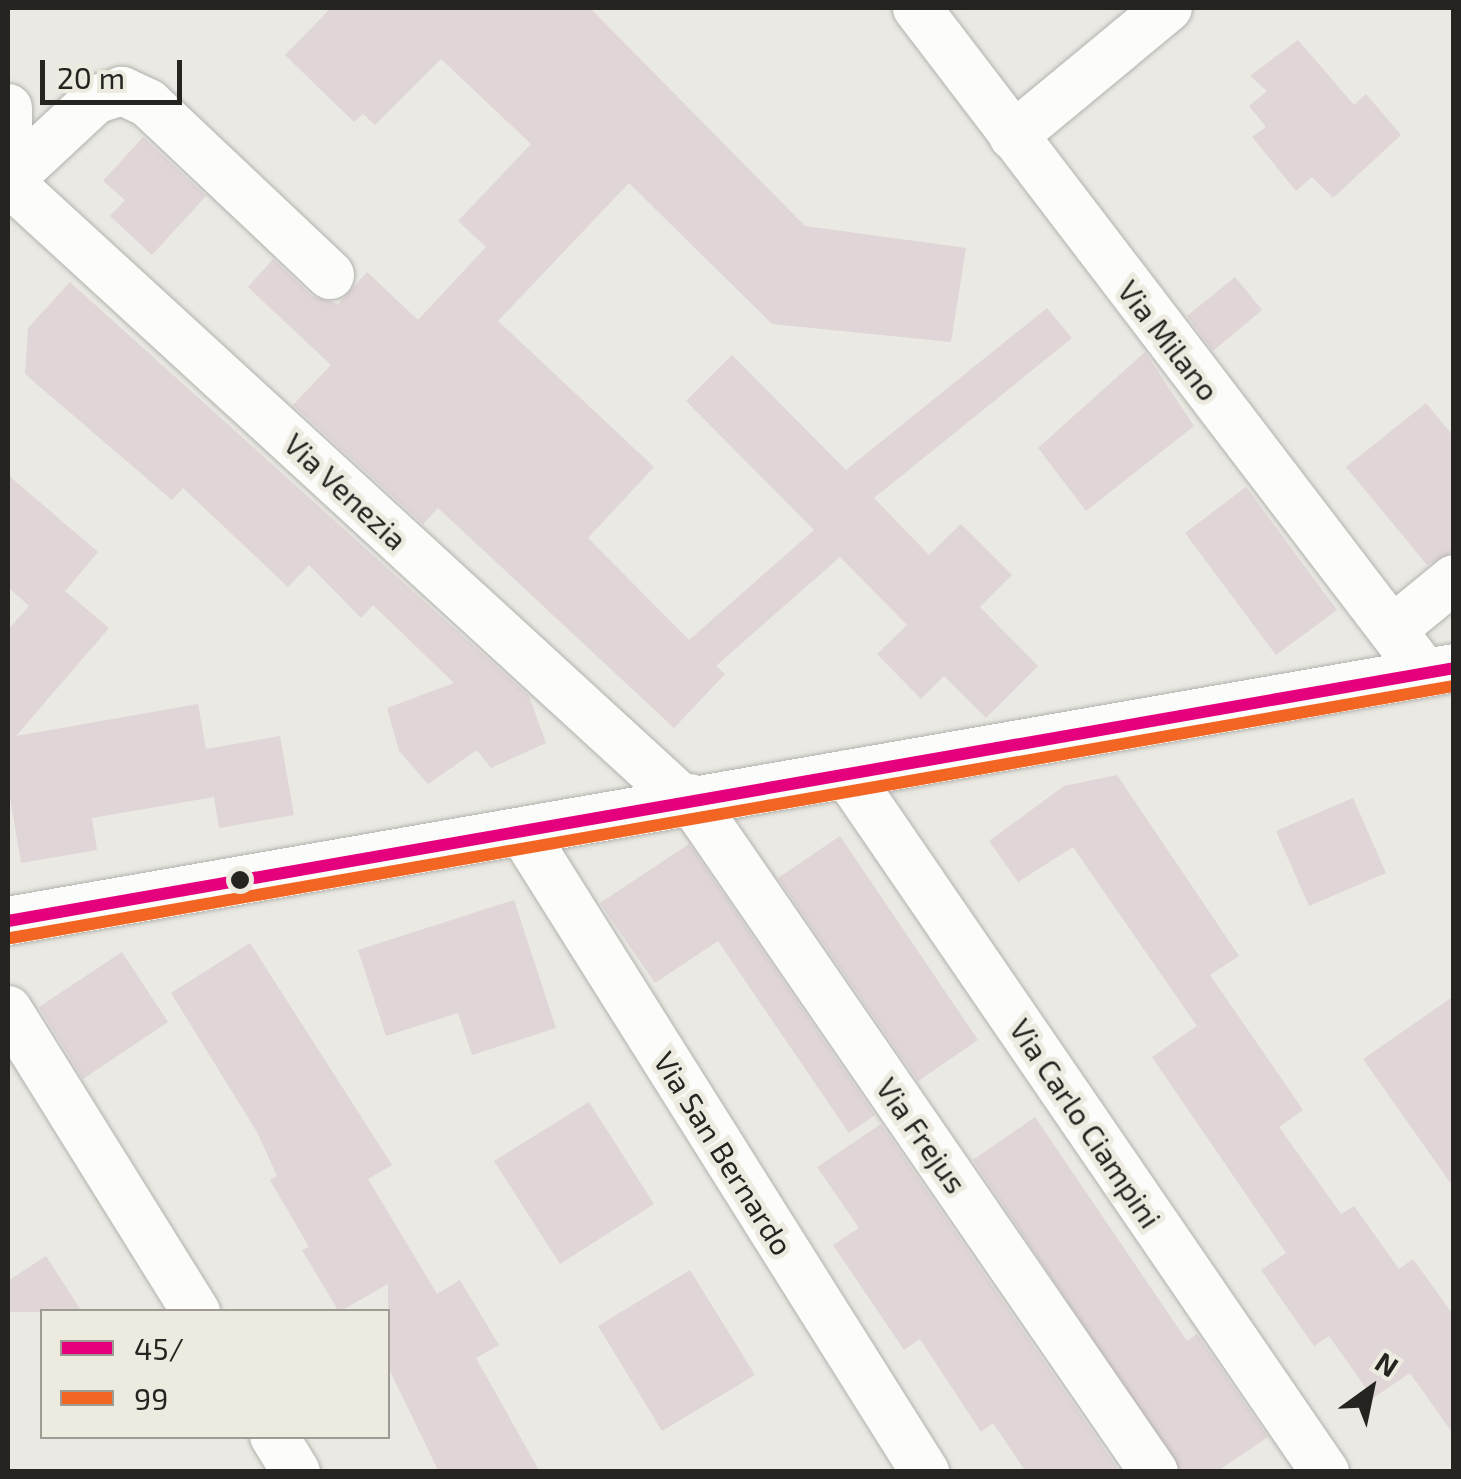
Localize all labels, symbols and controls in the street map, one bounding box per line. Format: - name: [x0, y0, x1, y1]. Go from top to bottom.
- scale bar: [45, 40, 188, 102]
- text: 20 m: [57, 59, 125, 95]
- street label: Via Milano: [1111, 273, 1227, 407]
- street label: Via Venezia: [277, 425, 415, 557]
- unlabelled marker: [230, 870, 250, 890]
- street label: Via Carlo Ciampini: [1003, 1012, 1169, 1234]
- street label: Via San Bernardo: [647, 1045, 801, 1261]
- street label: Via Frejus: [869, 1071, 975, 1199]
- legend: [40, 1309, 390, 1439]
- text: 45/: [134, 1330, 184, 1366]
- north arrow: [1321, 1339, 1421, 1439]
- text: N: [1370, 1344, 1405, 1384]
- text: 99: [134, 1380, 168, 1416]

